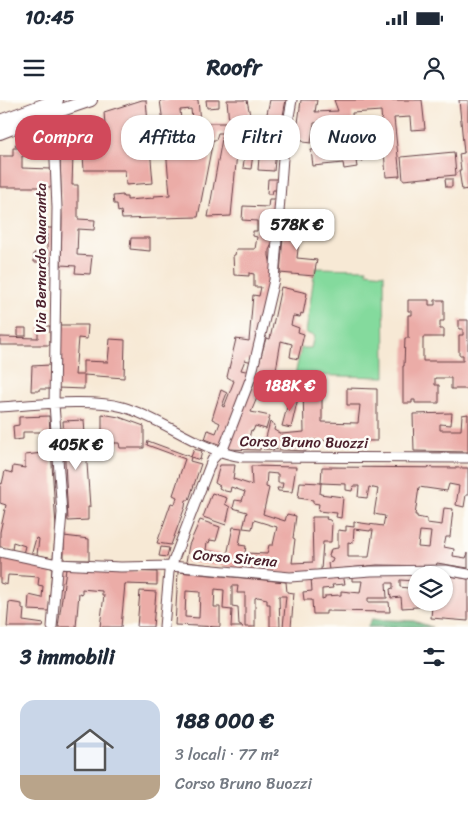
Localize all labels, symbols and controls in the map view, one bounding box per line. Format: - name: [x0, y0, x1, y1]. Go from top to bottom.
- text: 10:45: [25, 1, 74, 34]
- text: Roofr: [207, 48, 261, 87]
- icon: menu: [20, 54, 48, 82]
- icon: person: [420, 54, 448, 82]
- chip: Compra: [15, 115, 111, 160]
- chip: Affitta: [121, 115, 214, 160]
- chip: Filtri: [224, 115, 300, 160]
- chip: Nuovo: [310, 115, 394, 160]
- street label: Via Bernardo Quaranta: [28, 183, 54, 333]
- pin: 578K €: [256, 208, 338, 251]
- text: 578K €: [270, 210, 324, 239]
- pin: 188K €: [249, 370, 331, 412]
- text: 188K €: [265, 371, 315, 400]
- pin: 405K €: [35, 428, 117, 471]
- street label: Corso Bruno Buozzi: [240, 428, 369, 456]
- text: 405K €: [49, 430, 103, 459]
- street label: Corso Sirena: [192, 541, 279, 575]
- map controls: [408, 566, 453, 611]
- button: layers: [408, 566, 453, 611]
- text: 3 immobili: [20, 638, 115, 676]
- icon: filters: [420, 643, 448, 671]
- text: 188 000 €: [175, 702, 274, 740]
- icon: home: [60, 720, 120, 780]
- text: 3 locali · 77 m²: [175, 740, 279, 769]
- text: Corso Bruno Buozzi: [175, 769, 312, 798]

